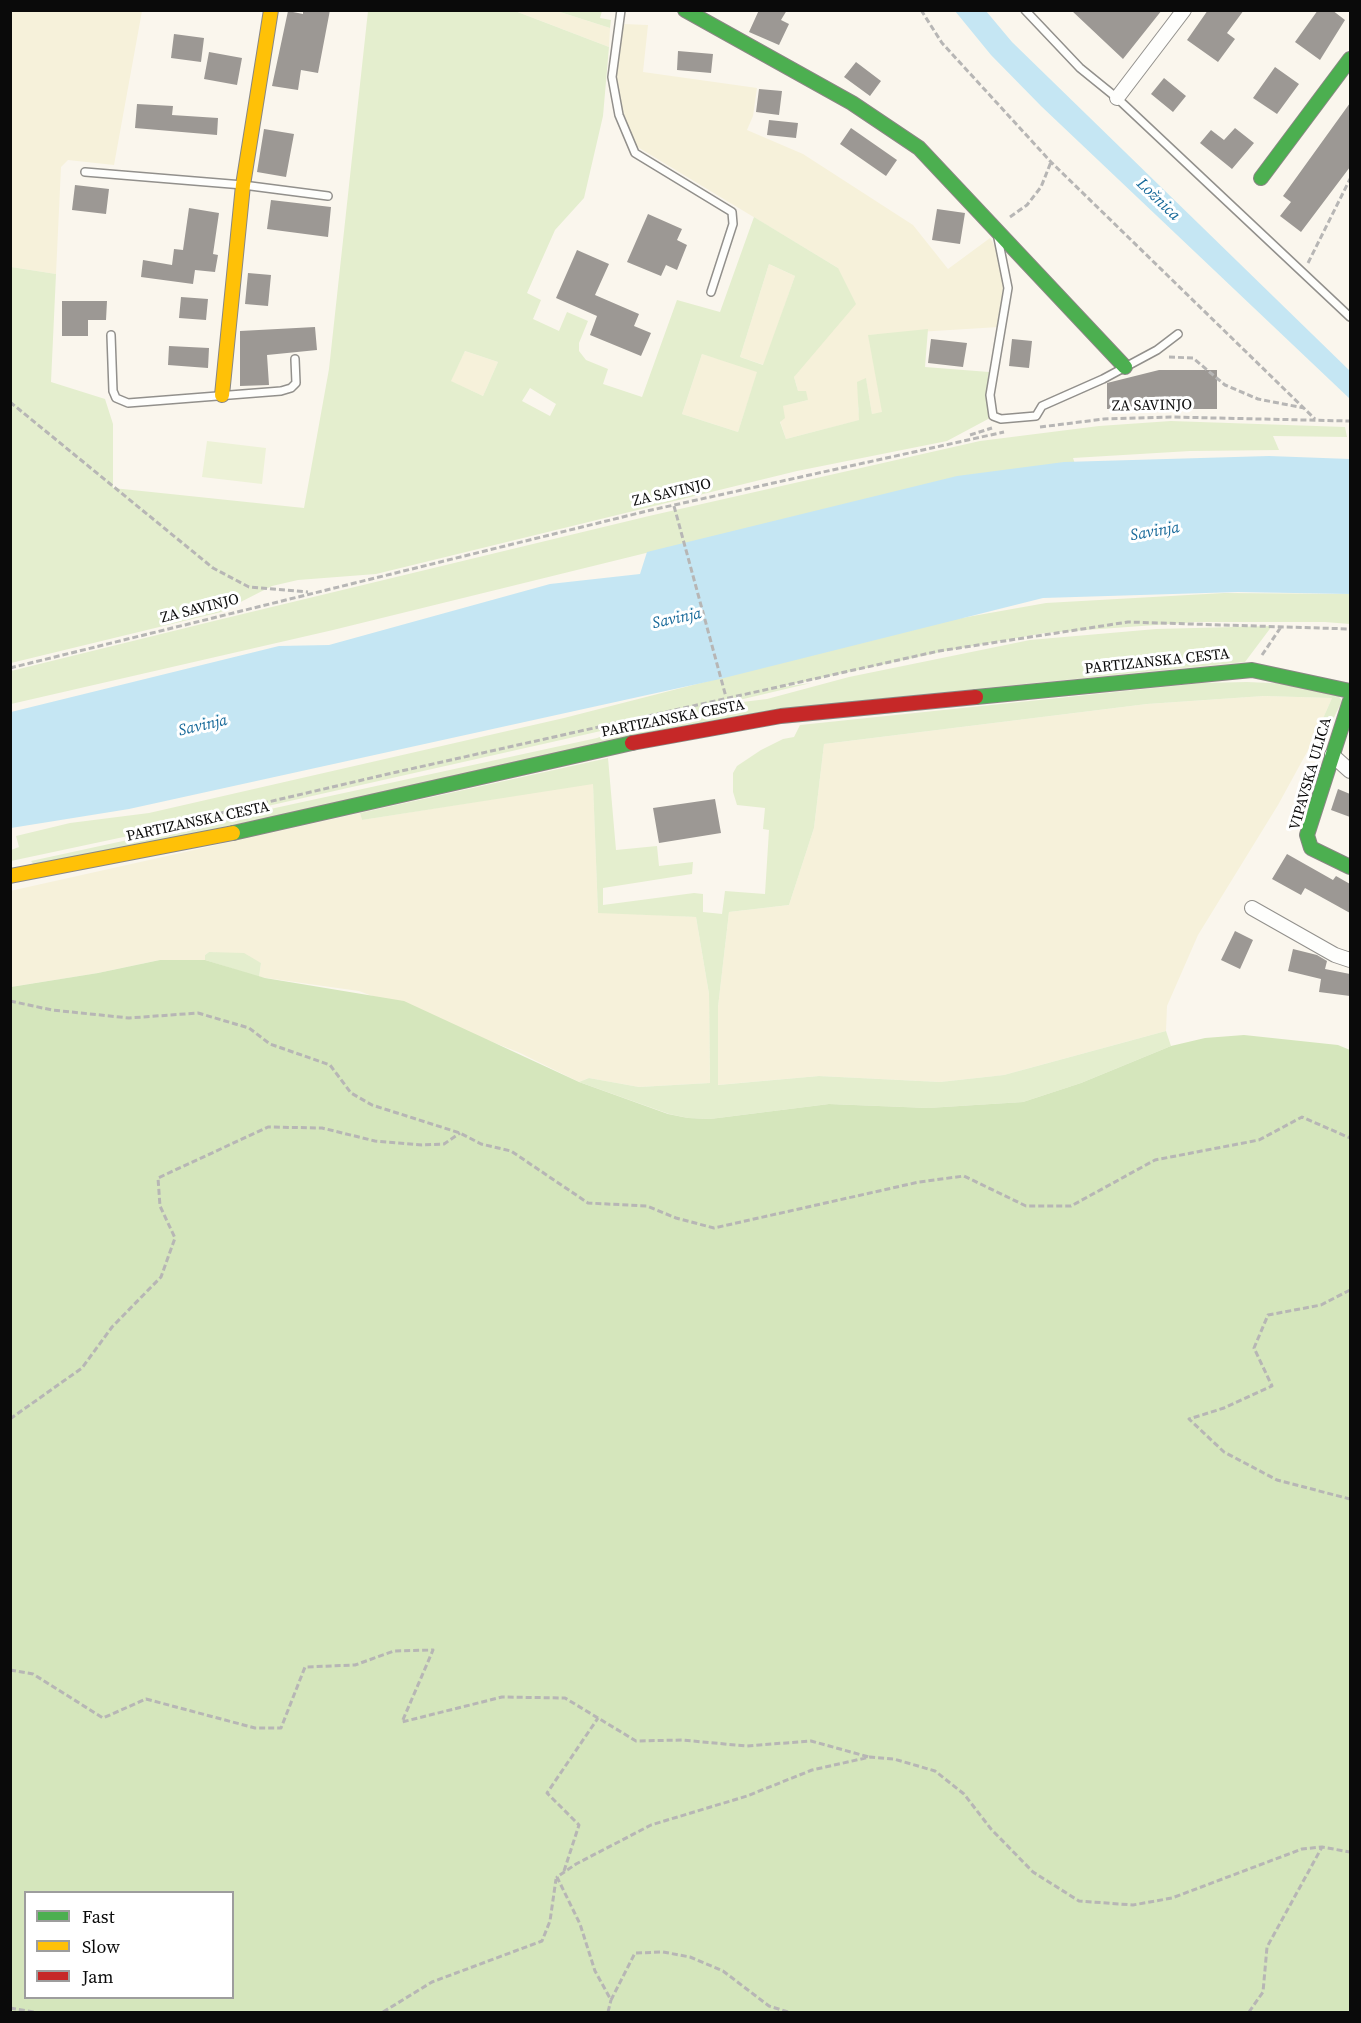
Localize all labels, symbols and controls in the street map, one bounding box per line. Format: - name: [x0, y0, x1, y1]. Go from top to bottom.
- water label: Ložnica: [1132, 175, 1184, 225]
- street label: ZA SAVINJO: [1112, 396, 1192, 416]
- street label: ZA SAVINJO: [631, 475, 713, 511]
- water label: Savinja: [1129, 518, 1181, 546]
- street label: ZA SAVINJO: [159, 591, 241, 627]
- water label: Savinja: [651, 604, 703, 634]
- street label: PARTIZANSKA CESTA: [1084, 645, 1230, 679]
- street label: PARTIZANSKA CESTA: [600, 696, 746, 742]
- water label: Savinja: [177, 711, 229, 741]
- street label: VIPAVSKA ULICA: [1286, 715, 1336, 833]
- street label: PARTIZANSKA CESTA: [125, 798, 271, 846]
- legend: [24, 1891, 234, 1999]
- text: Fast: [82, 1904, 115, 1929]
- text: Slow: [82, 1934, 120, 1959]
- text: Jam: [82, 1964, 114, 1989]

